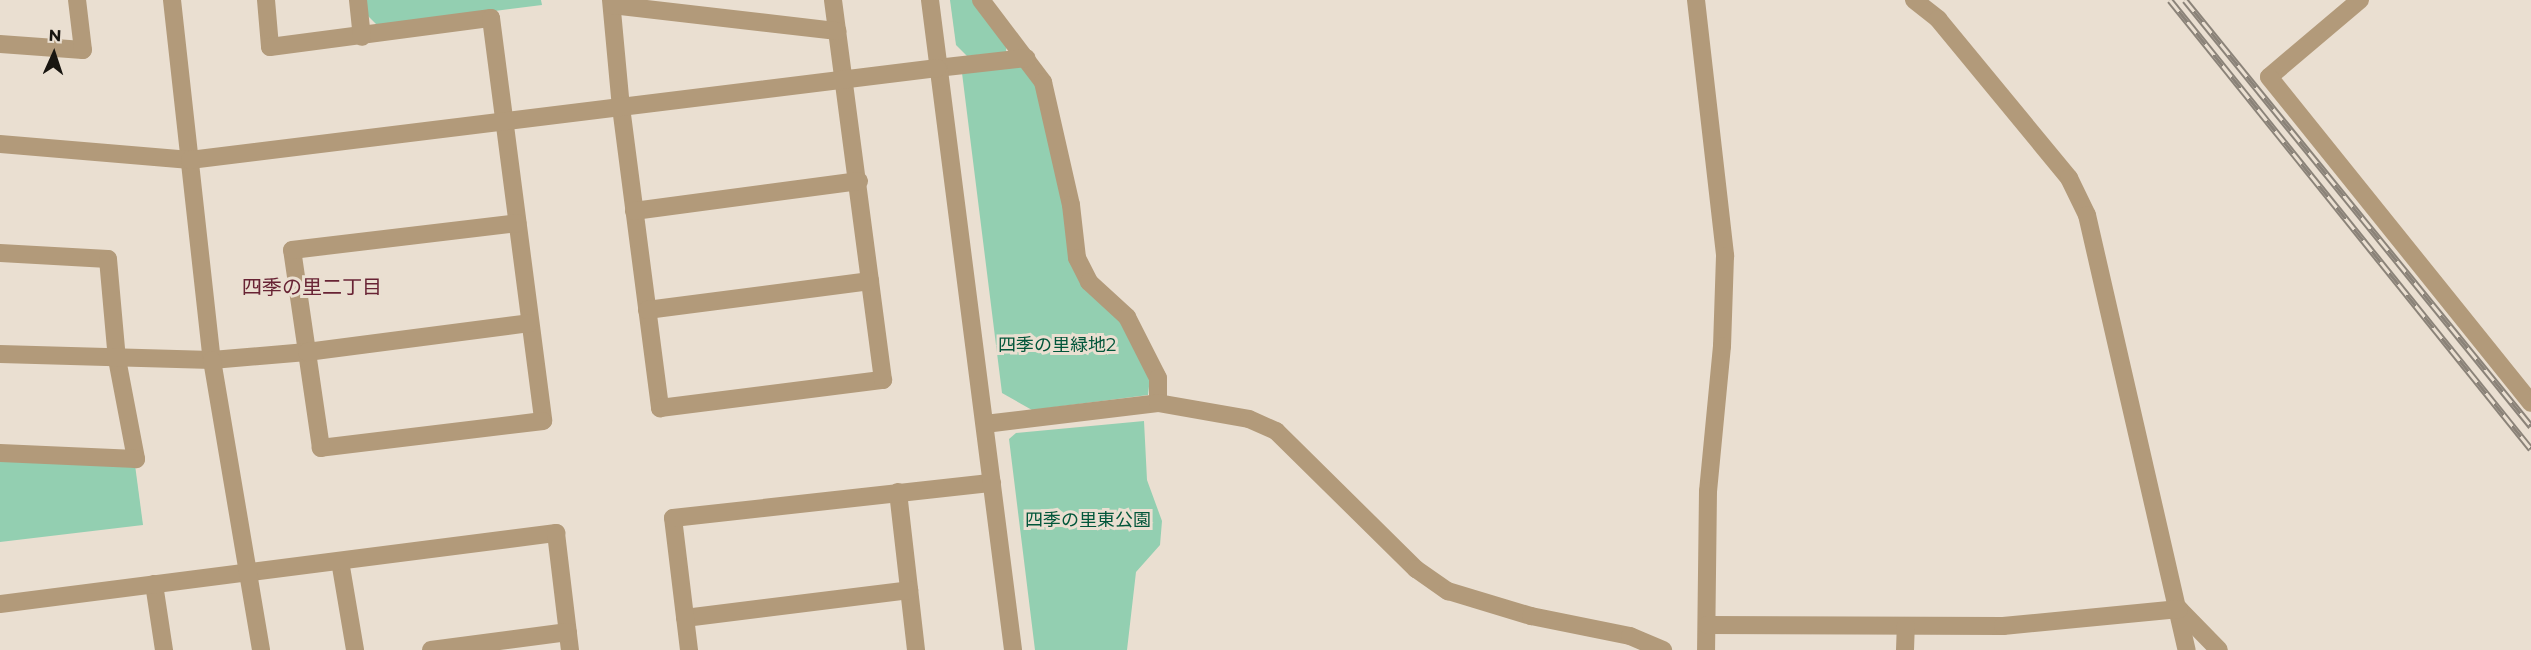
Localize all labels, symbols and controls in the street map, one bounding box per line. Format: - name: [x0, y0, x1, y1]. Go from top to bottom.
- north arrow: [24, 24, 84, 84]
- text: N: [48, 26, 62, 45]
- district label: 四季の里二丁目: [242, 275, 382, 299]
- park label: 四季の里緑地2: [998, 334, 1116, 356]
- park label: 四季の里東公園: [1025, 509, 1151, 531]

